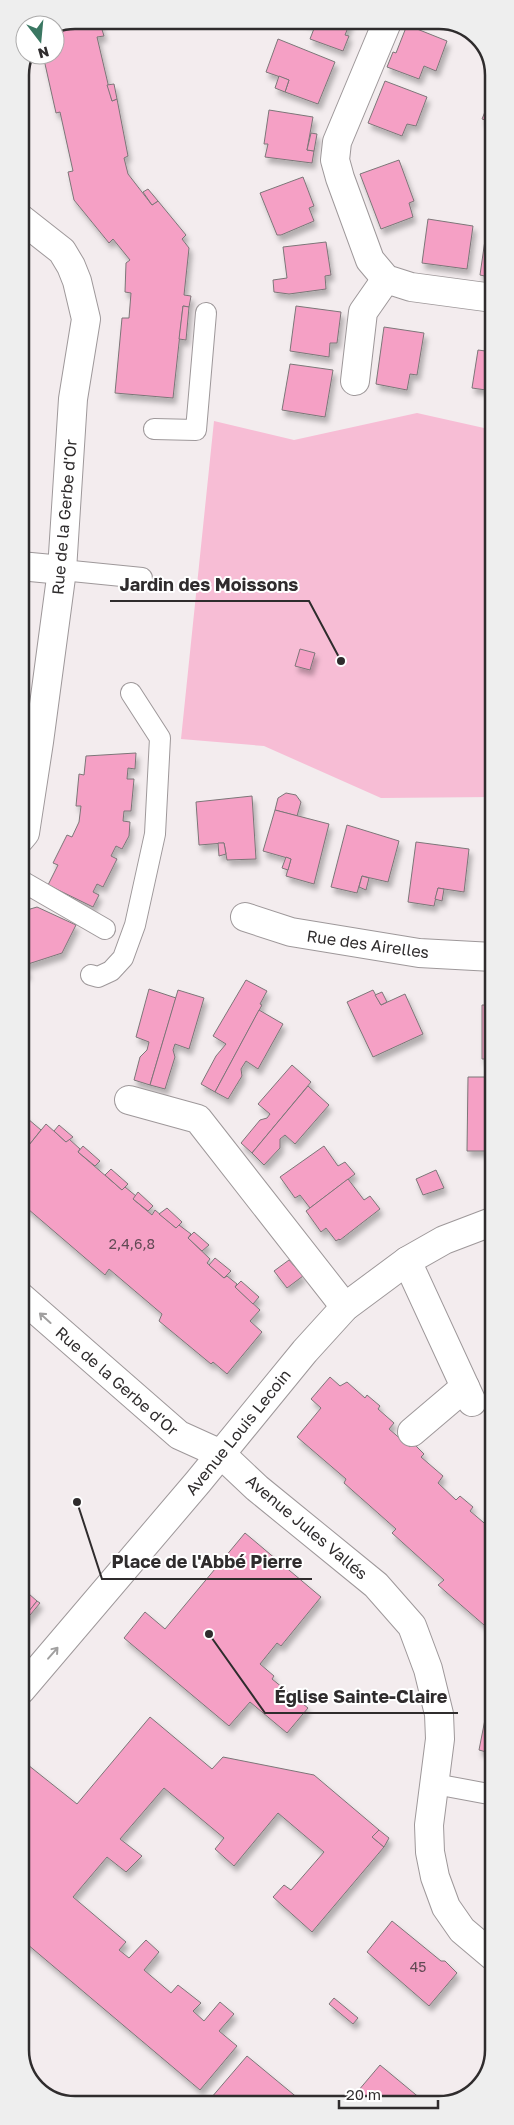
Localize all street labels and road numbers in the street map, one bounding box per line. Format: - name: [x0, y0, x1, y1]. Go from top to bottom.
- street label: Rue de la Gerbe d'Or: [47, 438, 81, 596]
- street label: Rue des Airelles: [306, 926, 430, 962]
- street label: Rue de la Gerbe d'Or: [52, 1322, 182, 1440]
- street label: Avenue Louis Lecoin: [181, 1365, 295, 1499]
- street label: Avenue Jules Vallés: [242, 1470, 372, 1584]

